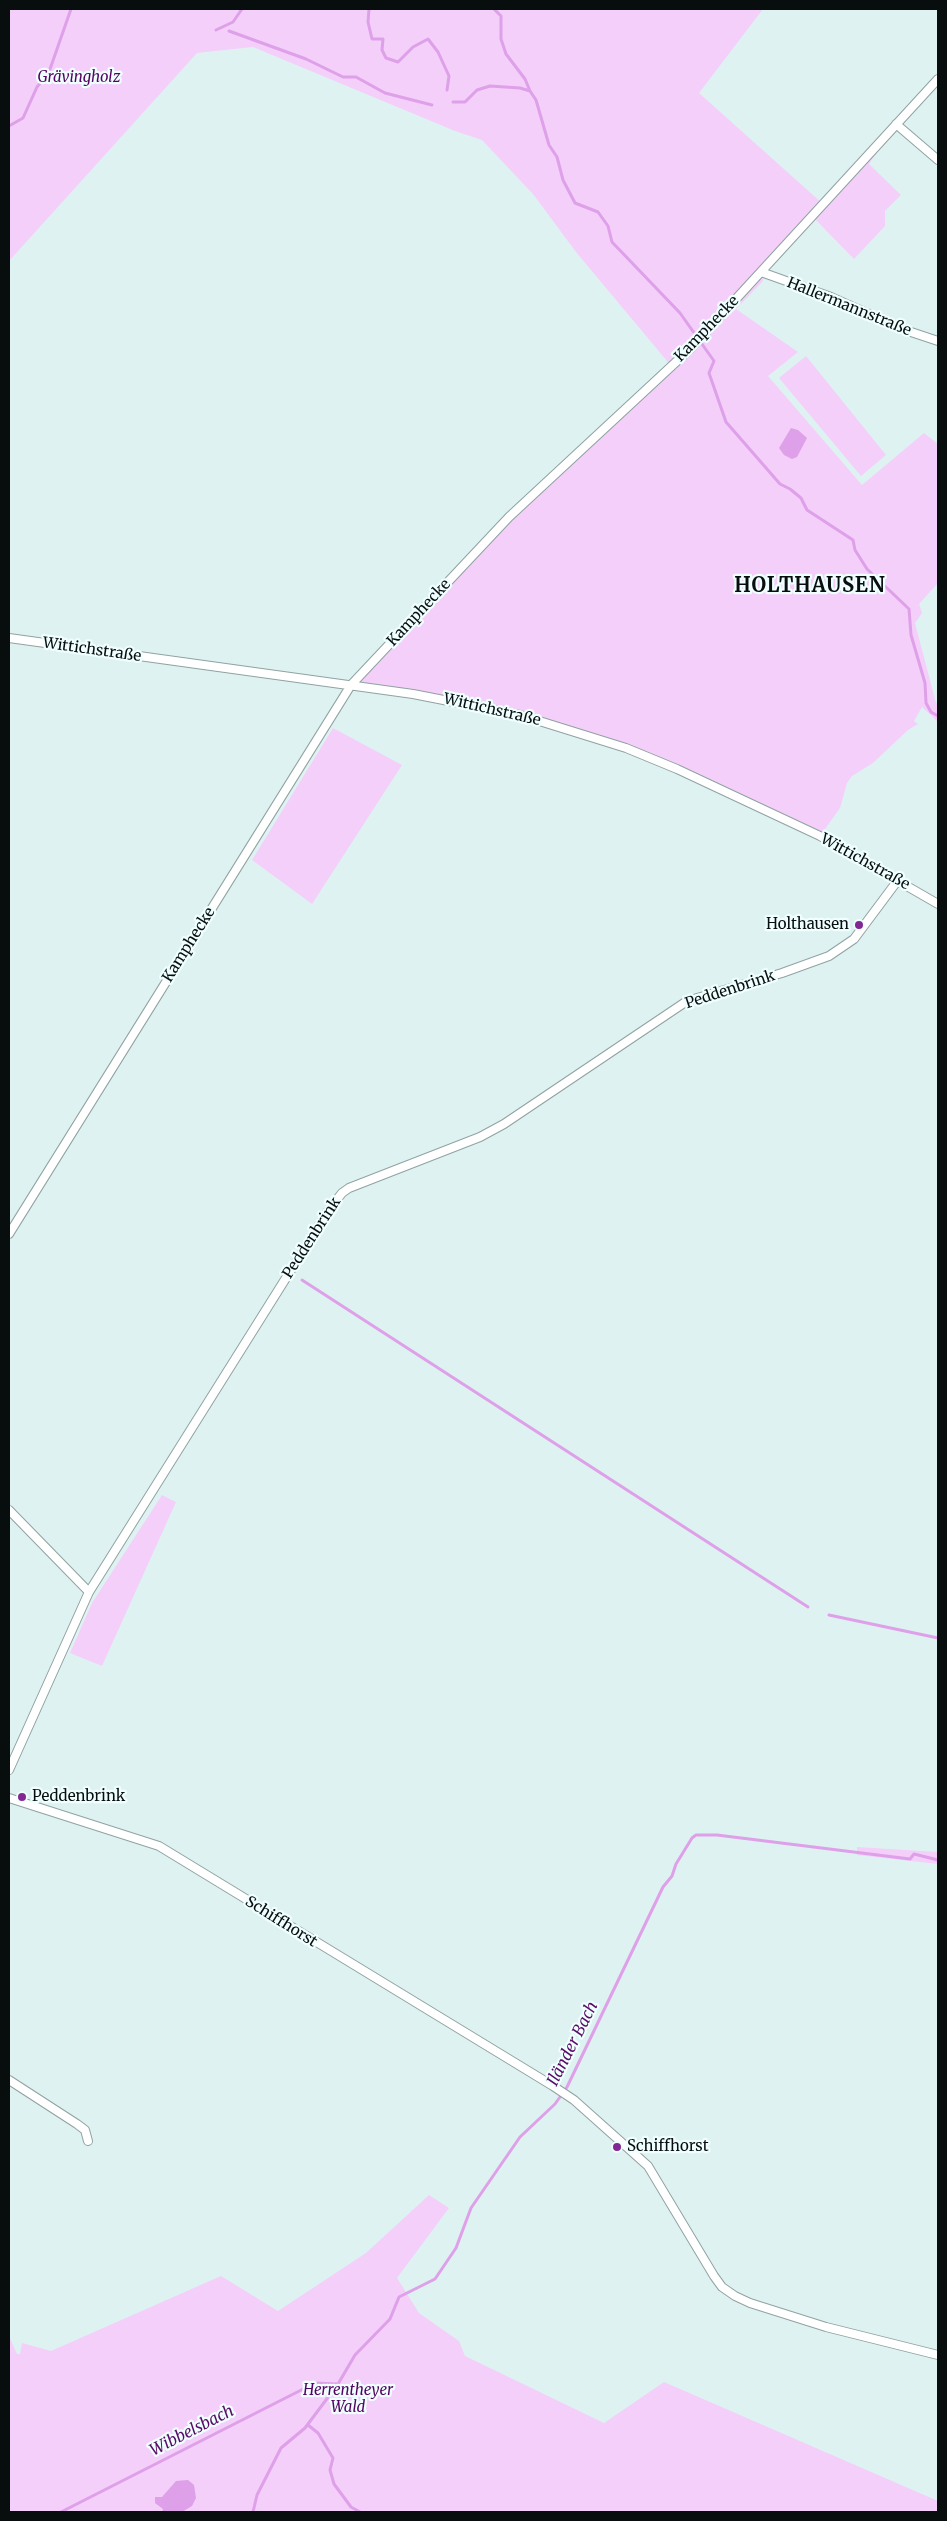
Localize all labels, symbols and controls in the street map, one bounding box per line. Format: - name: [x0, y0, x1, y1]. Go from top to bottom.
- park label: Grävingholz: [38, 69, 120, 87]
- street label: Hallermannstraße: [784, 274, 914, 340]
- street label: Kamphecke: [671, 292, 743, 366]
- district label: HOLTHAUSEN: [733, 574, 887, 598]
- street label: Kamphecke: [384, 576, 454, 650]
- street label: Wittichstraße: [42, 634, 142, 666]
- street label: Wittichstraße: [442, 690, 542, 730]
- street label: Wittichstraße: [817, 830, 913, 894]
- street label: Kamphecke: [159, 904, 219, 986]
- place label: Holthausen: [766, 916, 849, 934]
- marker: Holthausen: [853, 919, 865, 931]
- street label: Peddenbrink: [683, 967, 777, 1013]
- street label: Peddenbrink: [279, 1194, 345, 1282]
- place label: Peddenbrink: [32, 1788, 125, 1806]
- marker: Peddenbrink: [16, 1791, 28, 1803]
- street label: Schiffhorst: [242, 1893, 320, 1951]
- water label: Iländer Bach: [544, 1999, 602, 2089]
- place label: Schiffhorst: [627, 2138, 708, 2156]
- marker: Schiffhorst: [611, 2141, 623, 2153]
- park label: Herrentheyer Wald: [303, 2382, 393, 2417]
- water label: Wibbelsbach: [147, 2402, 237, 2460]

